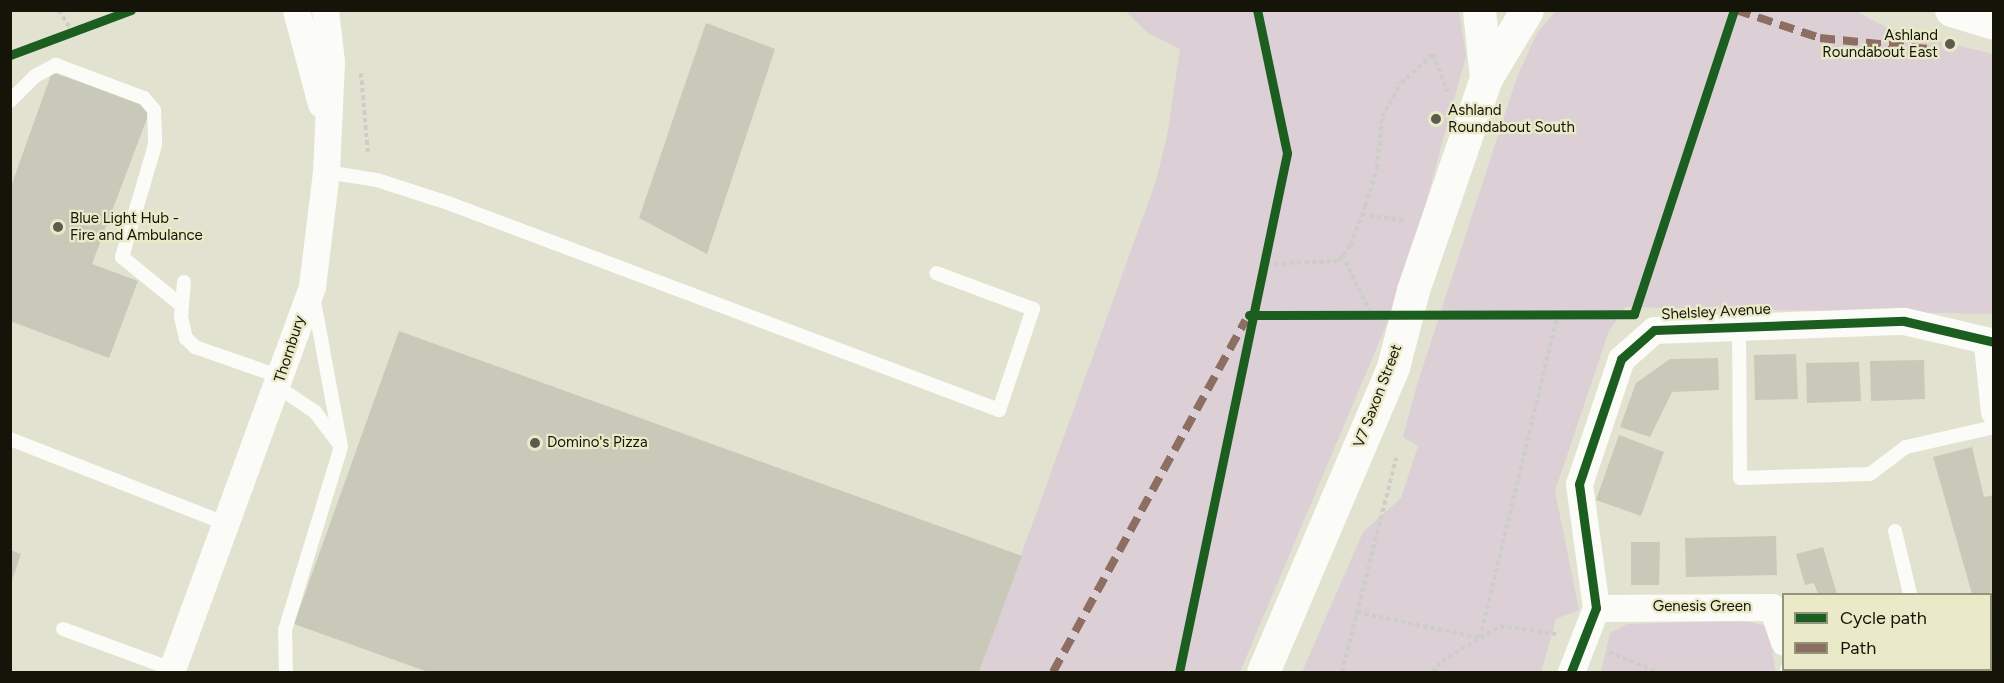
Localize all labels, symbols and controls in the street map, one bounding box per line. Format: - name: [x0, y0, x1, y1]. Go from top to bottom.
- place label: Ashland Roundabout East: [1822, 26, 1938, 61]
- marker: Ashland Roundabout East: [1943, 37, 1957, 51]
- place label: Ashland Roundabout South: [1448, 101, 1575, 136]
- marker: Ashland Roundabout South: [1429, 112, 1443, 126]
- place label: Blue Light Hub - Fire and Ambulance: [70, 209, 203, 244]
- marker: Blue Light Hub - Fire and Ambulance: [51, 220, 65, 234]
- street label: Shelsley Avenue: [1661, 300, 1771, 324]
- street label: Thornbury: [271, 313, 309, 385]
- street label: V7 Saxon Street: [1350, 342, 1406, 450]
- place label: Domino's Pizza: [547, 434, 648, 452]
- marker: Domino's Pizza: [528, 436, 542, 450]
- legend: [1782, 593, 1992, 671]
- street label: Genesis Green: [1653, 598, 1751, 616]
- text: Cycle path: [1840, 607, 1927, 629]
- text: Path: [1840, 637, 1876, 659]

